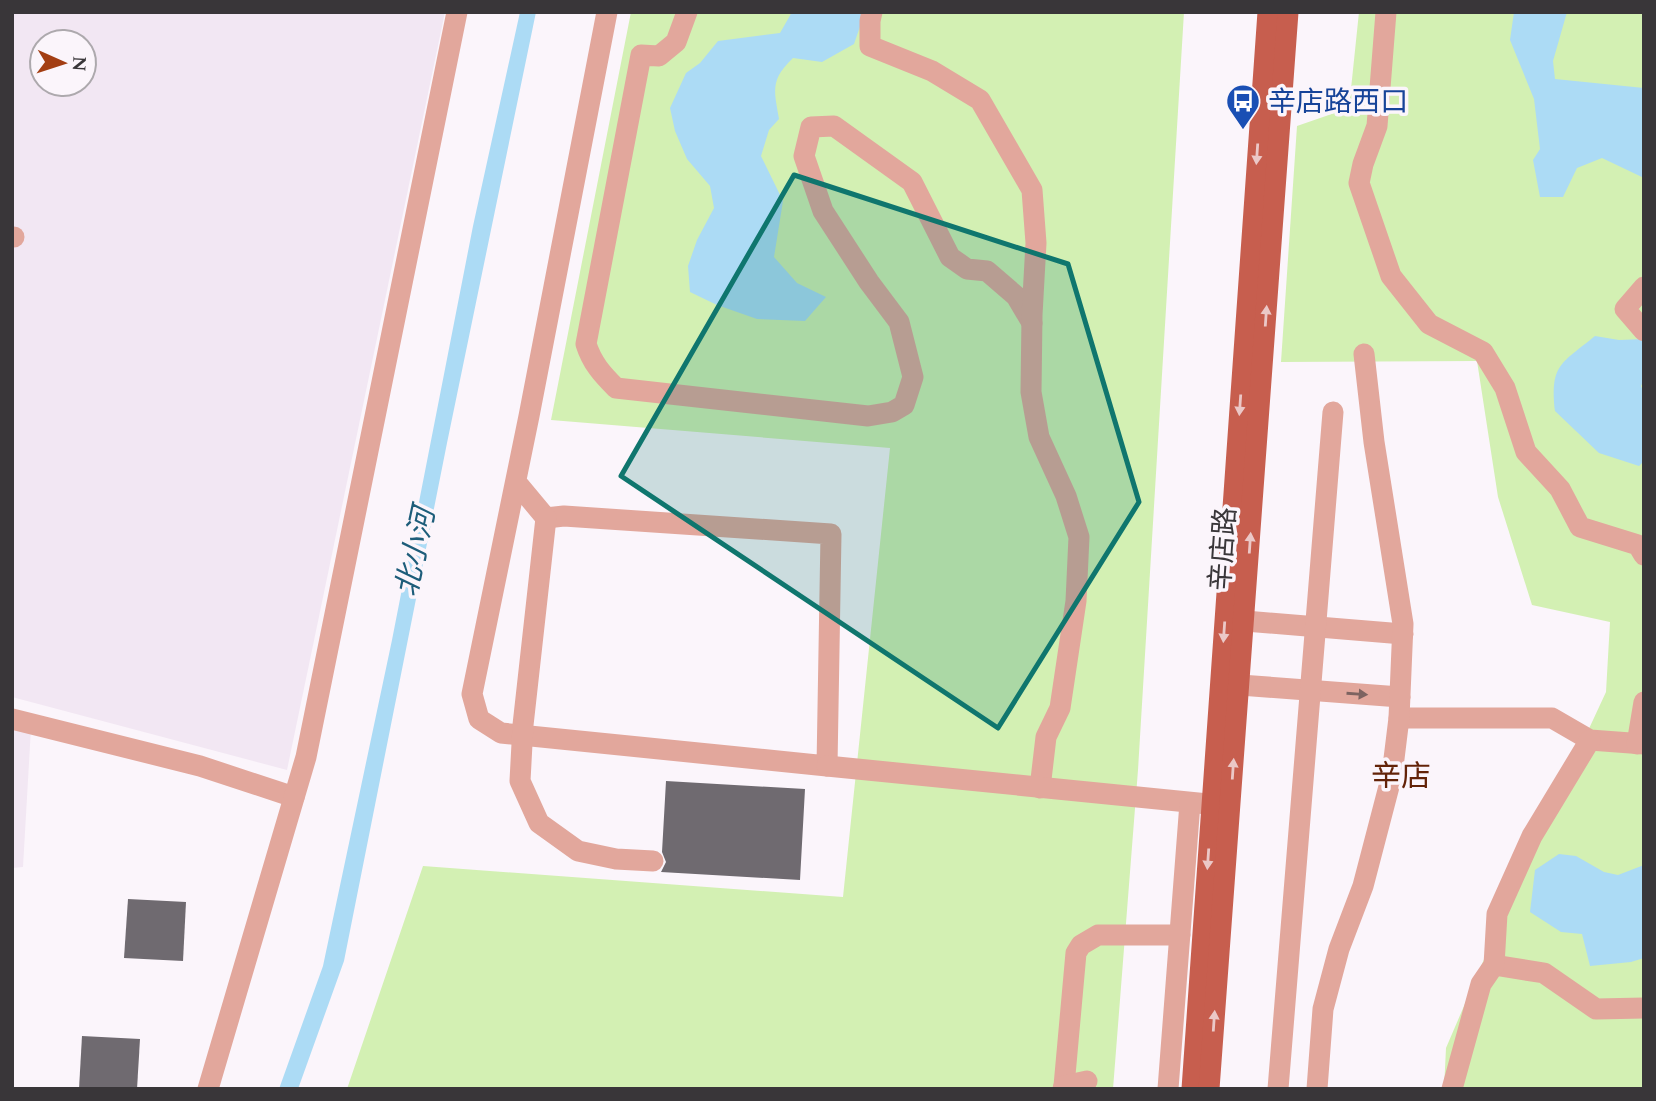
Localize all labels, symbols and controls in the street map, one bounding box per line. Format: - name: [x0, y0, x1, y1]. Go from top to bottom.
- north arrow: [28, 28, 98, 98]
- text: N: [64, 55, 93, 72]
- place label: 辛店路西口: [1268, 81, 1408, 124]
- bus stop icon: 辛店路西口: [1224, 82, 1262, 131]
- one-way arrow: [1251, 143, 1262, 165]
- one-way arrow: [1261, 304, 1272, 326]
- one-way arrow: [1234, 394, 1245, 416]
- water label: 北小河: [384, 499, 449, 601]
- street label: 辛店路: [1199, 506, 1248, 593]
- one-way arrow: [1245, 531, 1256, 553]
- one-way arrow: [1218, 621, 1229, 643]
- one-way arrow: [1346, 689, 1368, 700]
- district label: 辛店: [1371, 754, 1431, 800]
- one-way arrow: [1228, 758, 1239, 780]
- one-way arrow: [1202, 848, 1213, 870]
- one-way arrow: [1209, 1009, 1220, 1031]

